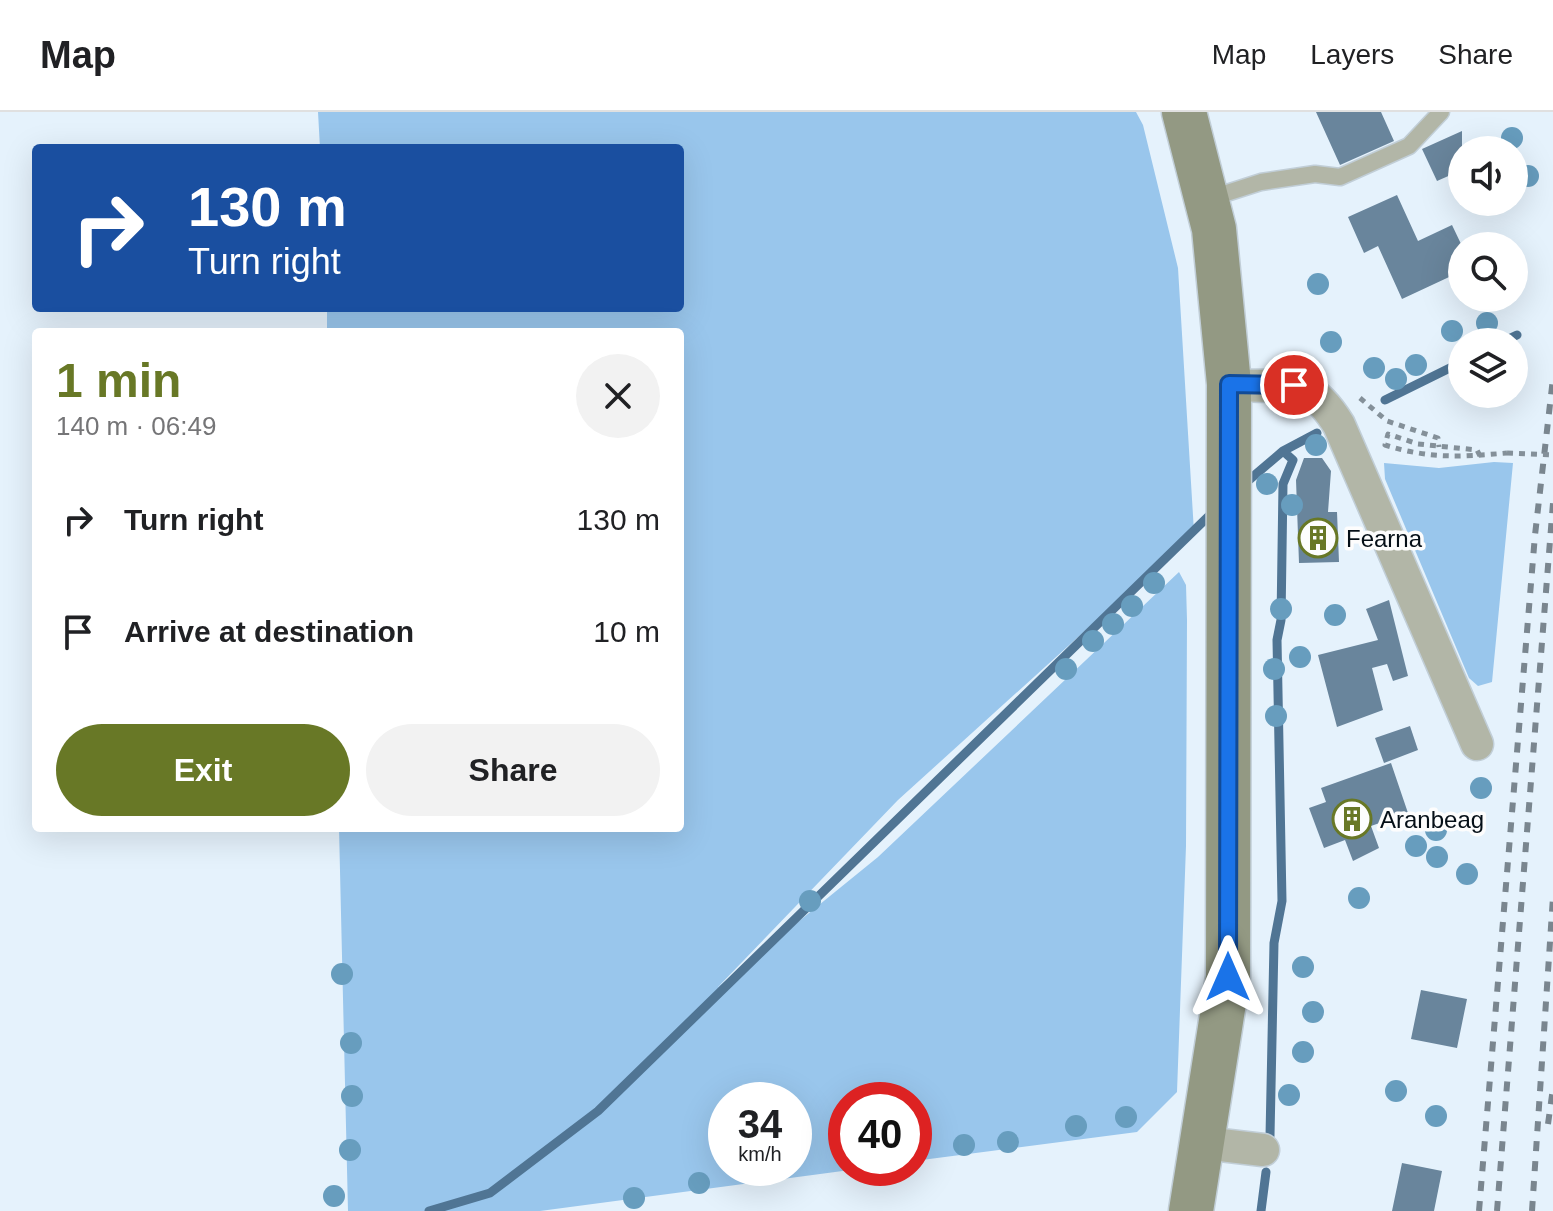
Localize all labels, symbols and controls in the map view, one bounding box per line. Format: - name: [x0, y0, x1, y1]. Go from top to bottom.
- text: Map: [40, 34, 116, 76]
- text: Map: [1212, 39, 1266, 70]
- text: Layers: [1310, 39, 1394, 70]
- text: Share: [1438, 39, 1513, 70]
- map controls: [1448, 136, 1528, 408]
- button: sound: [1448, 136, 1528, 216]
- text: 130 m: [188, 175, 347, 238]
- icon: right: [56, 176, 160, 280]
- button: search: [1448, 232, 1528, 312]
- text: Turn right: [188, 241, 341, 282]
- button: layers: [1448, 328, 1528, 408]
- pin: [1260, 351, 1328, 419]
- text: 1 min: [56, 354, 181, 407]
- button: close: [576, 354, 660, 438]
- icon: arrive: [1272, 363, 1316, 407]
- text: 140 m · 06:49: [56, 411, 216, 441]
- icon: right: [56, 498, 100, 542]
- text: Turn right: [124, 503, 263, 536]
- text: 130 m: [577, 503, 660, 536]
- building icon: Fearna: [1297, 517, 1339, 559]
- place label: Fearna: [1346, 525, 1423, 552]
- icon: arrive: [56, 610, 100, 654]
- text: Arrive at destination: [124, 615, 414, 648]
- text: 10 m: [593, 615, 660, 648]
- button: Exit: [56, 724, 350, 816]
- button: Share: [366, 724, 660, 816]
- building icon: Aranbeag: [1331, 798, 1373, 840]
- place label: Aranbeag: [1380, 806, 1484, 833]
- position arrow: [1186, 935, 1270, 1019]
- speed limit sign: 40: [828, 1082, 932, 1186]
- text: 34: [738, 1102, 782, 1146]
- text: km/h: [738, 1143, 782, 1165]

